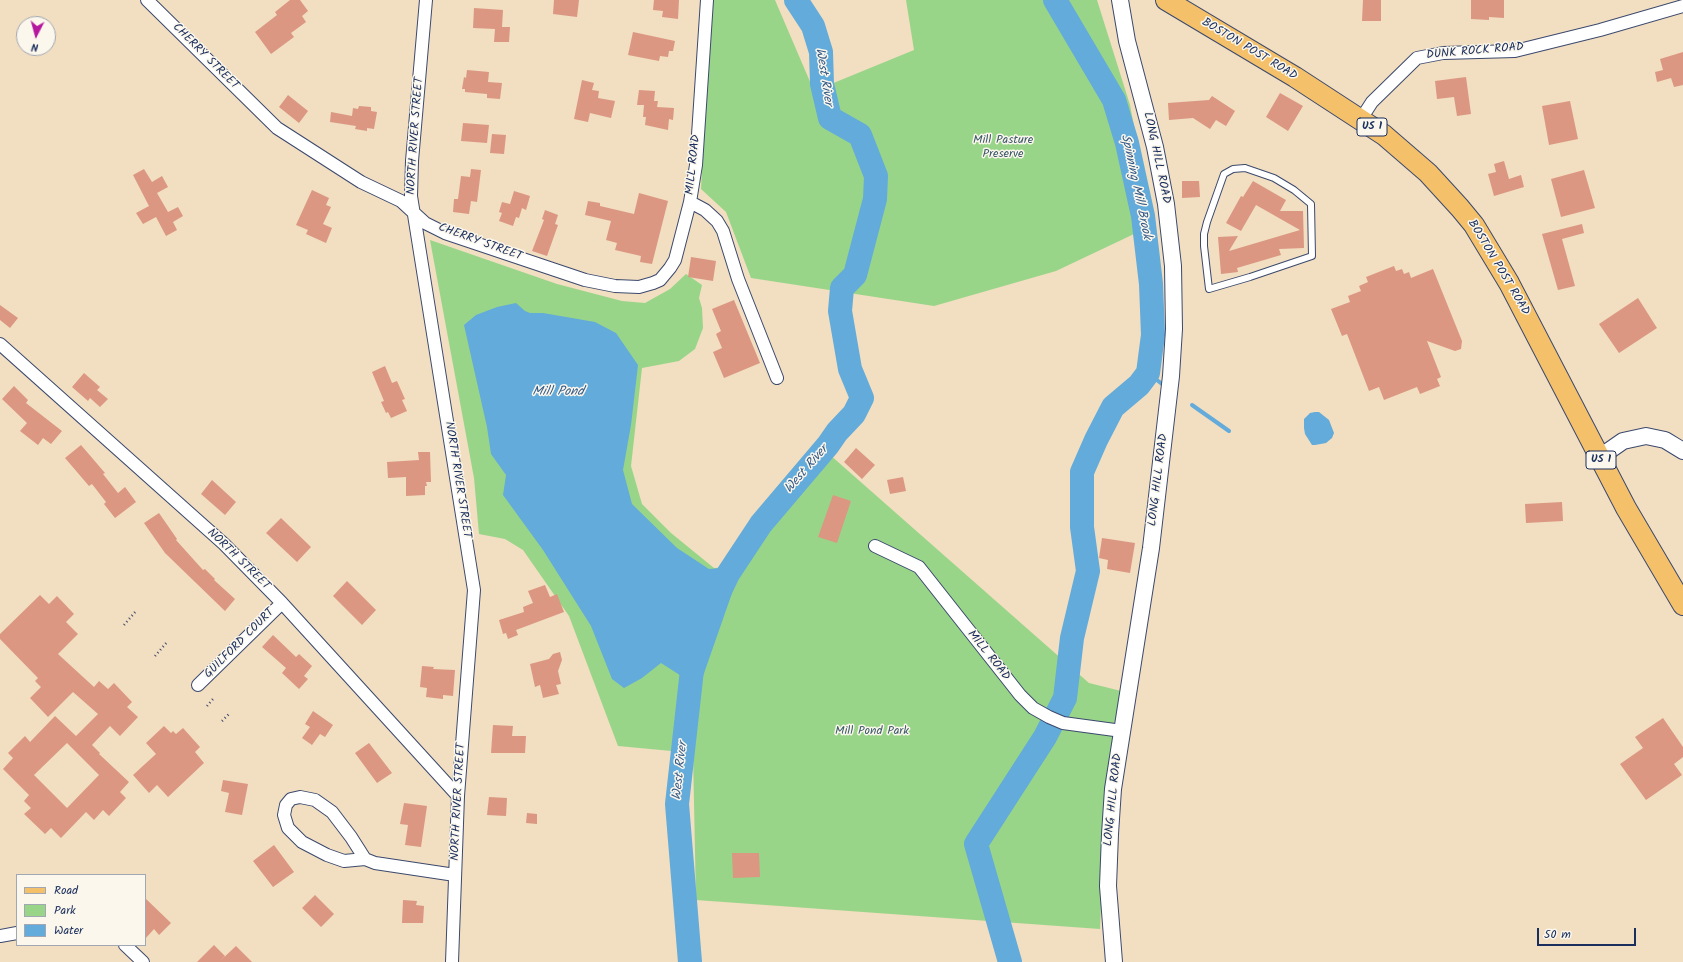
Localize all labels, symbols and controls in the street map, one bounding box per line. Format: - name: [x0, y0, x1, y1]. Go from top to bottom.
- north arrow: [16, 16, 56, 56]
- street label: BOSTON POST ROAD: [1199, 16, 1299, 84]
- street label: CHERRY STREET: [169, 21, 241, 93]
- text: N: [30, 38, 39, 56]
- street label: DUNK ROCK ROAD: [1426, 41, 1524, 63]
- water label: West River: [811, 47, 835, 107]
- street label: NORTH RIVER STREET: [405, 77, 427, 195]
- street label: LONG HILL ROAD: [1139, 111, 1173, 205]
- road number: US 1: [1357, 118, 1387, 136]
- water label: Spinning Mill Brook: [1116, 133, 1154, 241]
- street label: MILL ROAD: [684, 134, 704, 196]
- park label: Mill Pasture Preserve: [973, 134, 1033, 162]
- street label: BOSTON POST ROAD: [1464, 218, 1532, 318]
- street label: CHERRY STREET: [436, 221, 524, 265]
- water label: Mill Pond: [532, 385, 584, 401]
- street label: NORTH RIVER STREET: [441, 421, 473, 539]
- street label: LONG HILL ROAD: [1146, 433, 1172, 527]
- water label: West River: [782, 443, 832, 497]
- road number: US 1: [1586, 451, 1616, 469]
- street label: NORTH STREET: [203, 526, 273, 594]
- street label: GUILFORD COURT: [202, 606, 278, 682]
- street label: MILL ROAD: [963, 628, 1013, 684]
- park label: Mill Pond Park: [835, 725, 909, 739]
- water label: West River: [670, 741, 692, 801]
- street label: NORTH RIVER STREET: [449, 743, 469, 861]
- street label: LONG HILL ROAD: [1102, 753, 1126, 847]
- legend: [16, 874, 146, 946]
- text: Road: [54, 881, 78, 900]
- text: Park: [54, 901, 76, 920]
- scale bar: [1539, 920, 1638, 946]
- text: Water: [54, 921, 83, 940]
- text: 50 m: [1544, 925, 1571, 944]

